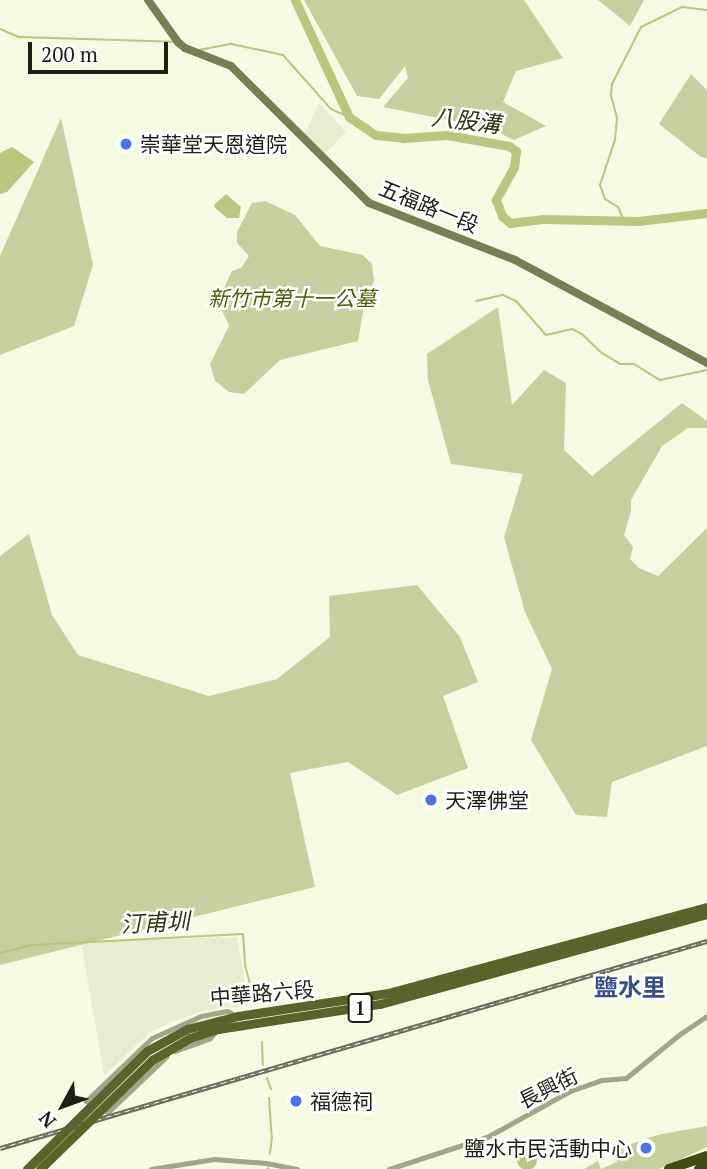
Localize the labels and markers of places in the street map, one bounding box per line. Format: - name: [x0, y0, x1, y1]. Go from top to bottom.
- place label: 崇華堂天恩道院: [140, 131, 287, 157]
- marker: 崇華堂天恩道院: [118, 136, 134, 152]
- place label: 天澤佛堂: [445, 787, 529, 813]
- marker: 天澤佛堂: [423, 792, 439, 808]
- place label: 福德祠: [310, 1088, 373, 1114]
- marker: 福德祠: [288, 1093, 304, 1109]
- place label: 鹽水市民活動中心: [464, 1135, 632, 1161]
- marker: 鹽水市民活動中心: [638, 1140, 654, 1156]

